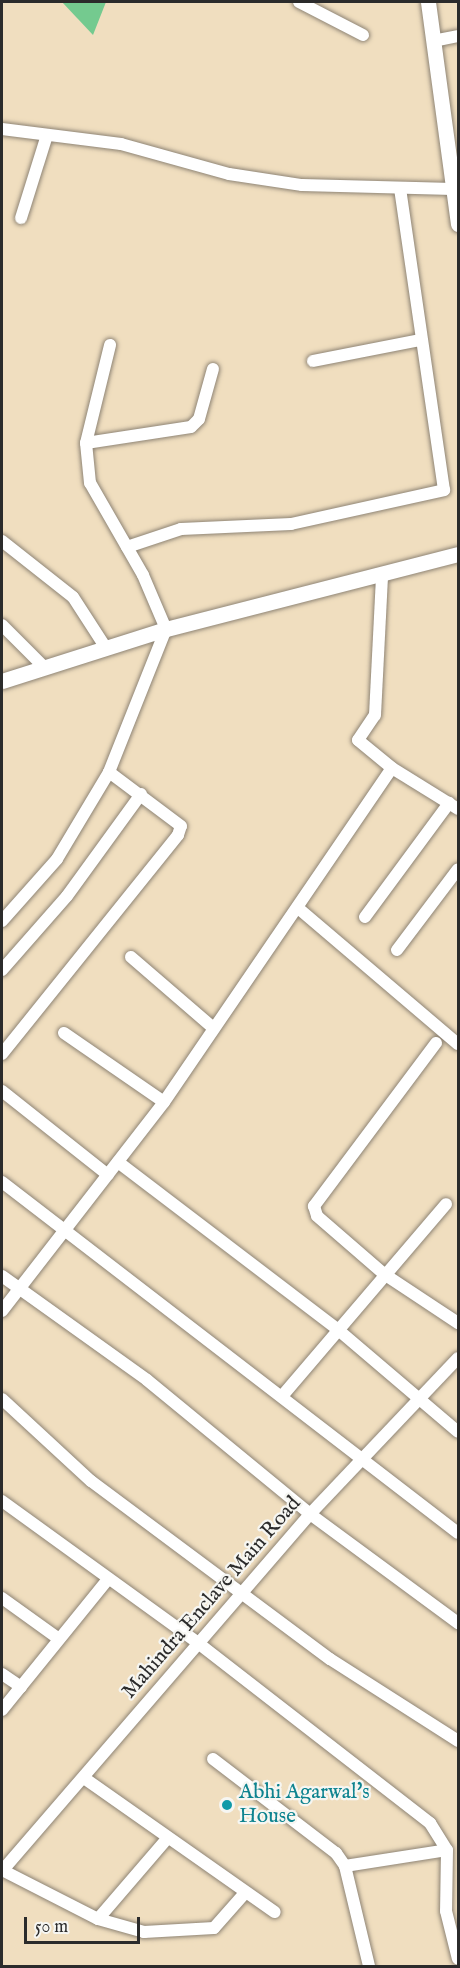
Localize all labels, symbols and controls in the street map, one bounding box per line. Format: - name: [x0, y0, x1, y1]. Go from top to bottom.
- street label: Mahindra Enclave Main Road: [117, 1492, 307, 1704]
- place label: Abhi Agarwal's House: [239, 1780, 370, 1830]
- marker: Abhi Agarwal's House: [220, 1798, 234, 1812]
- scale bar: [27, 1905, 142, 1943]
- text: 50 m: [35, 1916, 68, 1939]

